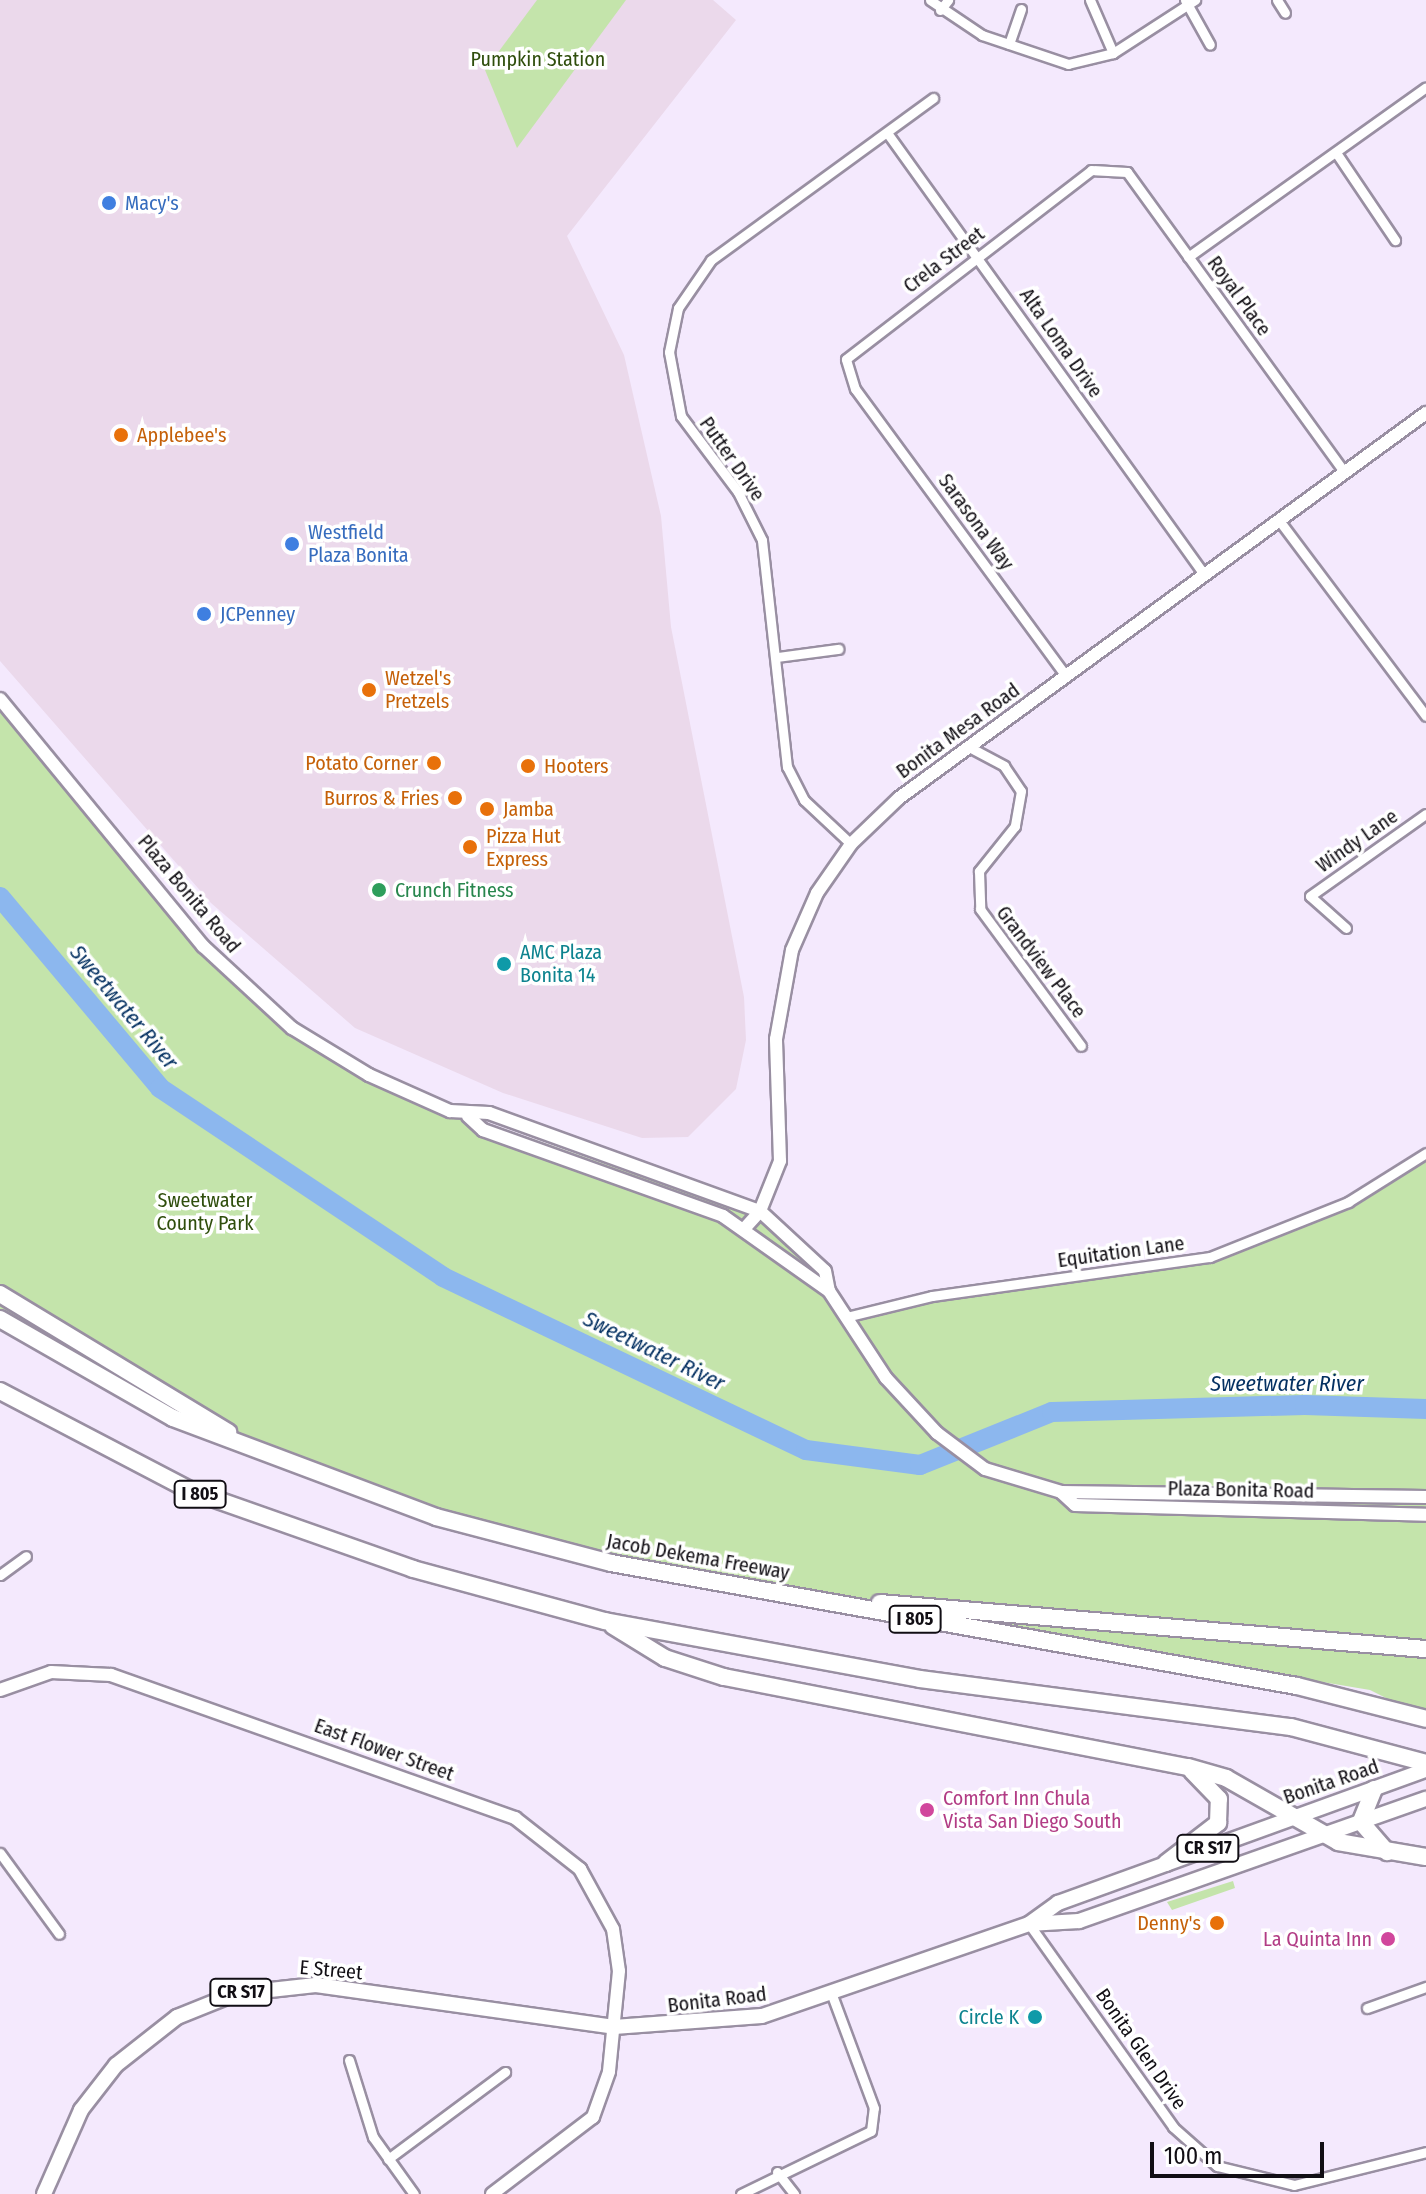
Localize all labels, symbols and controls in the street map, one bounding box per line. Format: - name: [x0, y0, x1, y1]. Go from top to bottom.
- park label: Pumpkin Station: [471, 47, 605, 71]
- place label: Macy's: [125, 191, 179, 215]
- marker: Macy's: [100, 194, 118, 212]
- street label: Crela Street: [899, 222, 989, 298]
- street label: Royal Place: [1202, 252, 1276, 340]
- street label: Alta Loma Drive: [1015, 284, 1107, 402]
- street label: Putter Drive: [694, 412, 770, 506]
- place label: Applebee's: [137, 423, 226, 447]
- marker: Applebee's: [112, 426, 130, 444]
- street label: Sarasona Way: [933, 469, 1019, 575]
- place label: Westfield Plaza Bonita: [308, 520, 409, 567]
- marker: Westfield Plaza Bonita: [283, 535, 301, 553]
- place label: JCPenney: [220, 602, 295, 626]
- marker: JCPenney: [195, 605, 213, 623]
- place label: Wetzel's Pretzels: [385, 666, 451, 713]
- street label: Bonita Mesa Road: [892, 678, 1024, 784]
- marker: Wetzel's Pretzels: [360, 681, 378, 699]
- place label: Potato Corner: [305, 751, 418, 775]
- marker: Potato Corner: [425, 754, 443, 772]
- place label: Hooters: [544, 754, 609, 778]
- marker: Hooters: [519, 757, 537, 775]
- place label: Burros & Fries: [324, 786, 439, 810]
- marker: Burros & Fries: [446, 789, 464, 807]
- place label: Jamba: [503, 797, 554, 821]
- marker: Jamba: [478, 800, 496, 818]
- street label: Windy Lane: [1312, 804, 1402, 878]
- place label: Pizza Hut Express: [486, 824, 561, 871]
- street label: Plaza Bonita Road: [133, 830, 245, 958]
- marker: Pizza Hut Express: [461, 838, 479, 856]
- place label: Crunch Fitness: [395, 878, 514, 902]
- marker: Crunch Fitness: [370, 881, 388, 899]
- street label: Grandview Place: [991, 901, 1091, 1023]
- water label: Sweetwater River: [64, 940, 184, 1074]
- place label: AMC Plaza Bonita 14: [520, 940, 602, 987]
- marker: AMC Plaza Bonita 14: [495, 955, 513, 973]
- park label: Sweetwater County Park: [157, 1188, 253, 1235]
- street label: Equitation Lane: [1056, 1231, 1186, 1273]
- water label: Sweetwater River: [579, 1305, 729, 1397]
- water label: Sweetwater River: [1210, 1371, 1364, 1397]
- street label: Plaza Bonita Road: [1167, 1477, 1315, 1503]
- road number: I 805: [172, 1480, 228, 1508]
- street label: Jacob Dekema Freeway: [605, 1529, 791, 1585]
- road number: I 805: [887, 1605, 943, 1633]
- street label: East Flower Street: [311, 1714, 457, 1786]
- street label: Bonita Road: [1280, 1754, 1382, 1810]
- place label: Comfort Inn Chula Vista San Diego South: [943, 1786, 1121, 1833]
- marker: Comfort Inn Chula Vista San Diego South: [918, 1801, 936, 1819]
- road number: CR S17: [1176, 1834, 1240, 1862]
- place label: Denny's: [1137, 1911, 1201, 1935]
- marker: Denny's: [1208, 1914, 1226, 1932]
- place label: La Quinta Inn: [1263, 1927, 1372, 1951]
- marker: La Quinta Inn: [1379, 1930, 1397, 1948]
- street label: E Street: [298, 1955, 364, 1985]
- road number: CR S17: [209, 1978, 273, 2006]
- street label: Bonita Road: [666, 1982, 768, 2018]
- street label: Bonita Glen Drive: [1090, 1984, 1192, 2114]
- place label: Circle K: [958, 2005, 1019, 2029]
- marker: Circle K: [1026, 2008, 1044, 2026]
- scale bar: [1154, 2126, 1328, 2176]
- text: 100 m: [1164, 2142, 1222, 2170]

